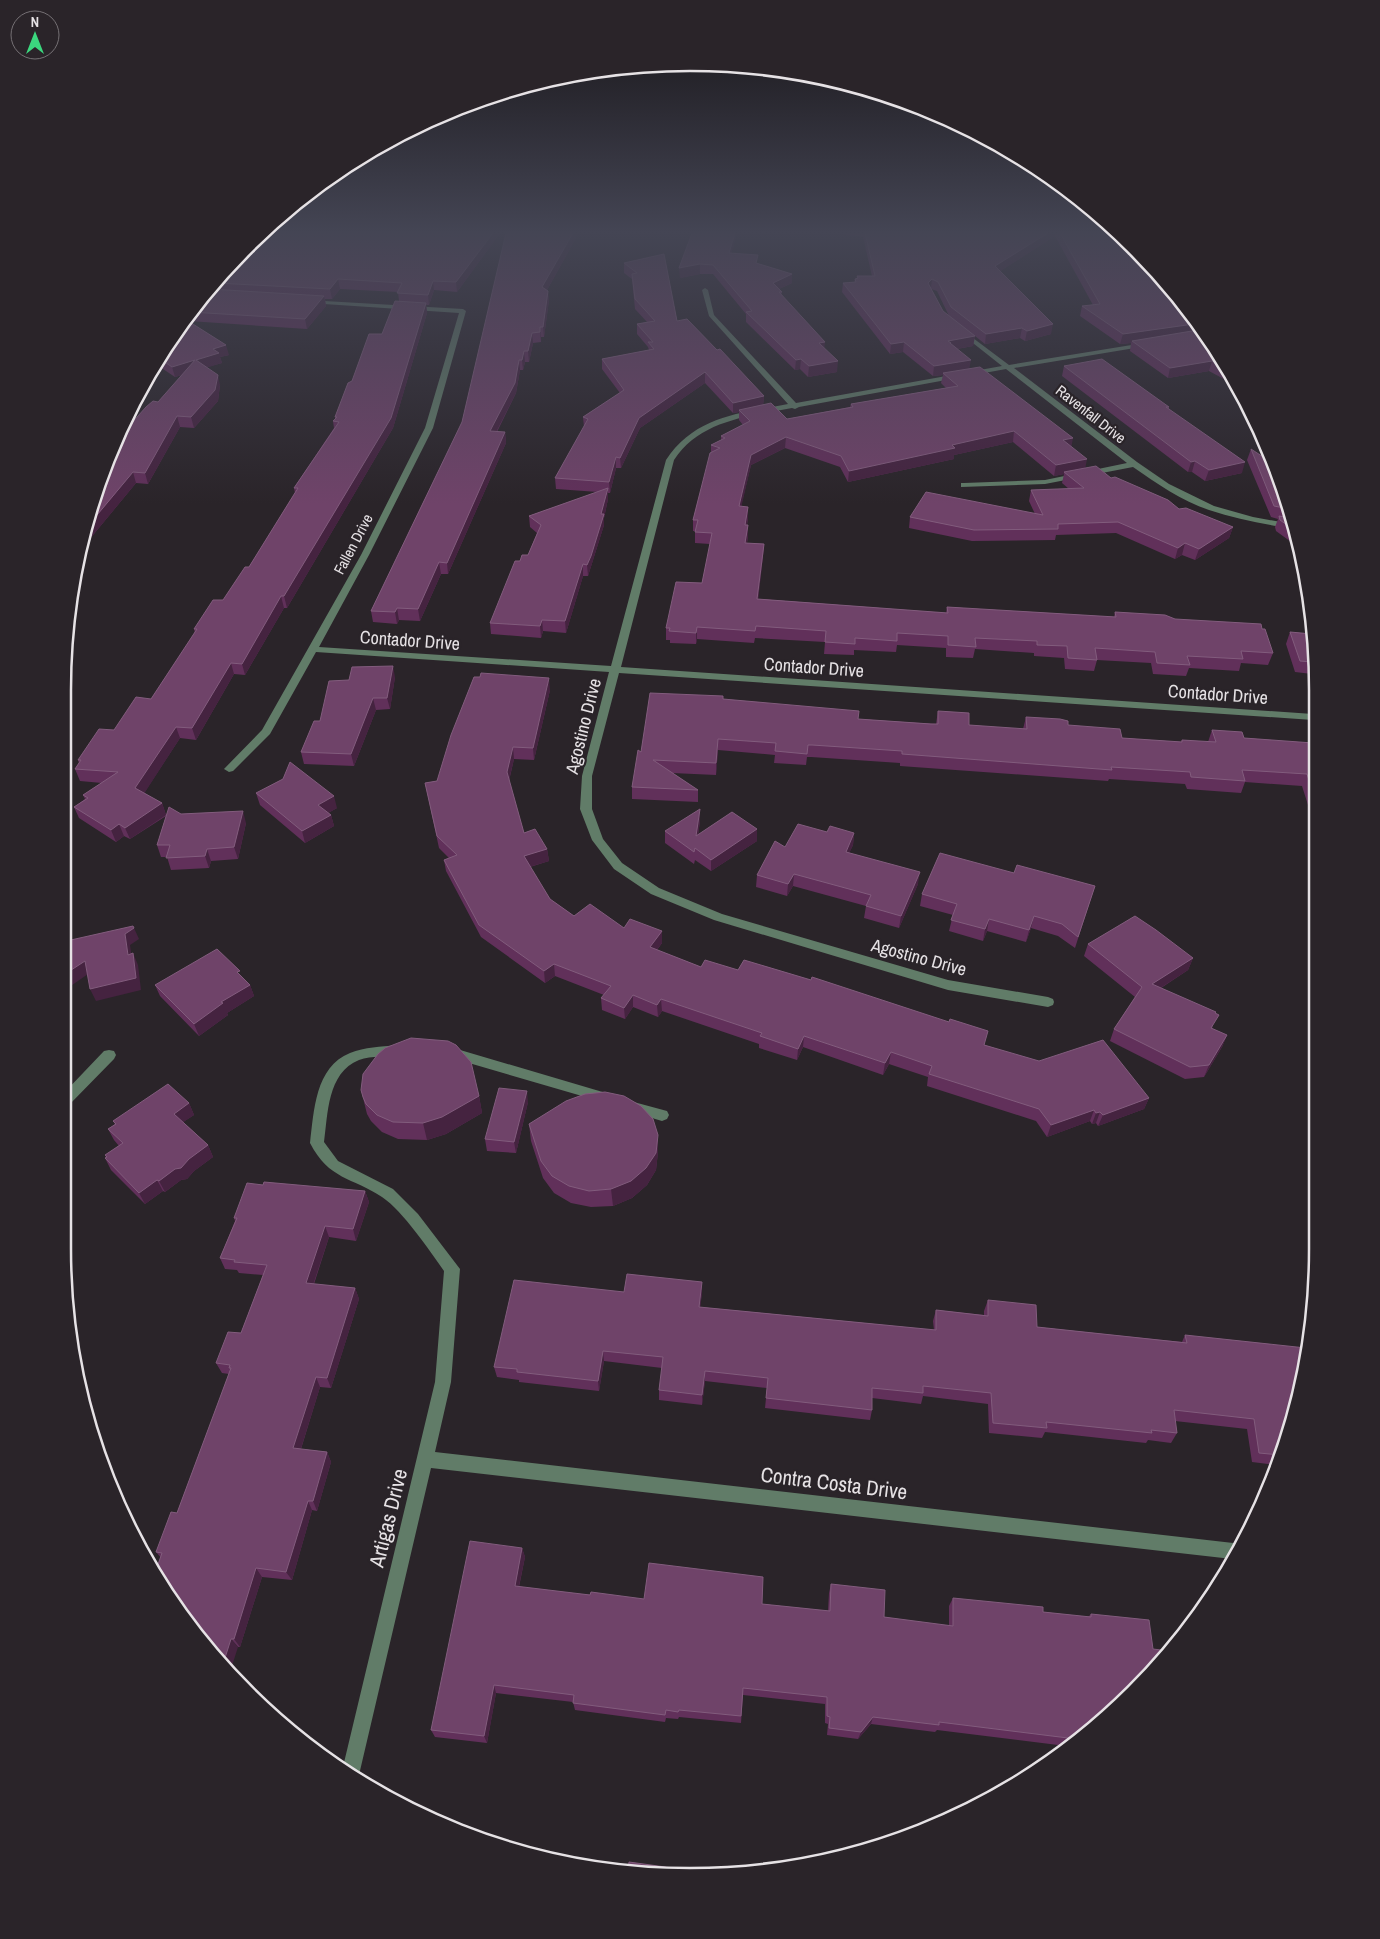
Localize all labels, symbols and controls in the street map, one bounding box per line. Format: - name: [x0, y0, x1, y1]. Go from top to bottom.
- north arrow: [10, 10, 60, 60]
- text: N: [31, 13, 39, 31]
- street label: Ravenfall Drive: [1051, 380, 1131, 448]
- street label: Fallen Drive: [328, 510, 378, 578]
- street label: Contador Drive: [359, 624, 461, 656]
- street label: Contador Drive: [763, 651, 865, 683]
- street label: Agostino Drive: [559, 676, 607, 777]
- street label: Contador Drive: [1167, 678, 1269, 710]
- street label: Agostino Drive: [868, 932, 969, 982]
- street label: Contra Costa Drive: [759, 1460, 909, 1506]
- street label: Artigas Drive: [362, 1466, 414, 1571]

